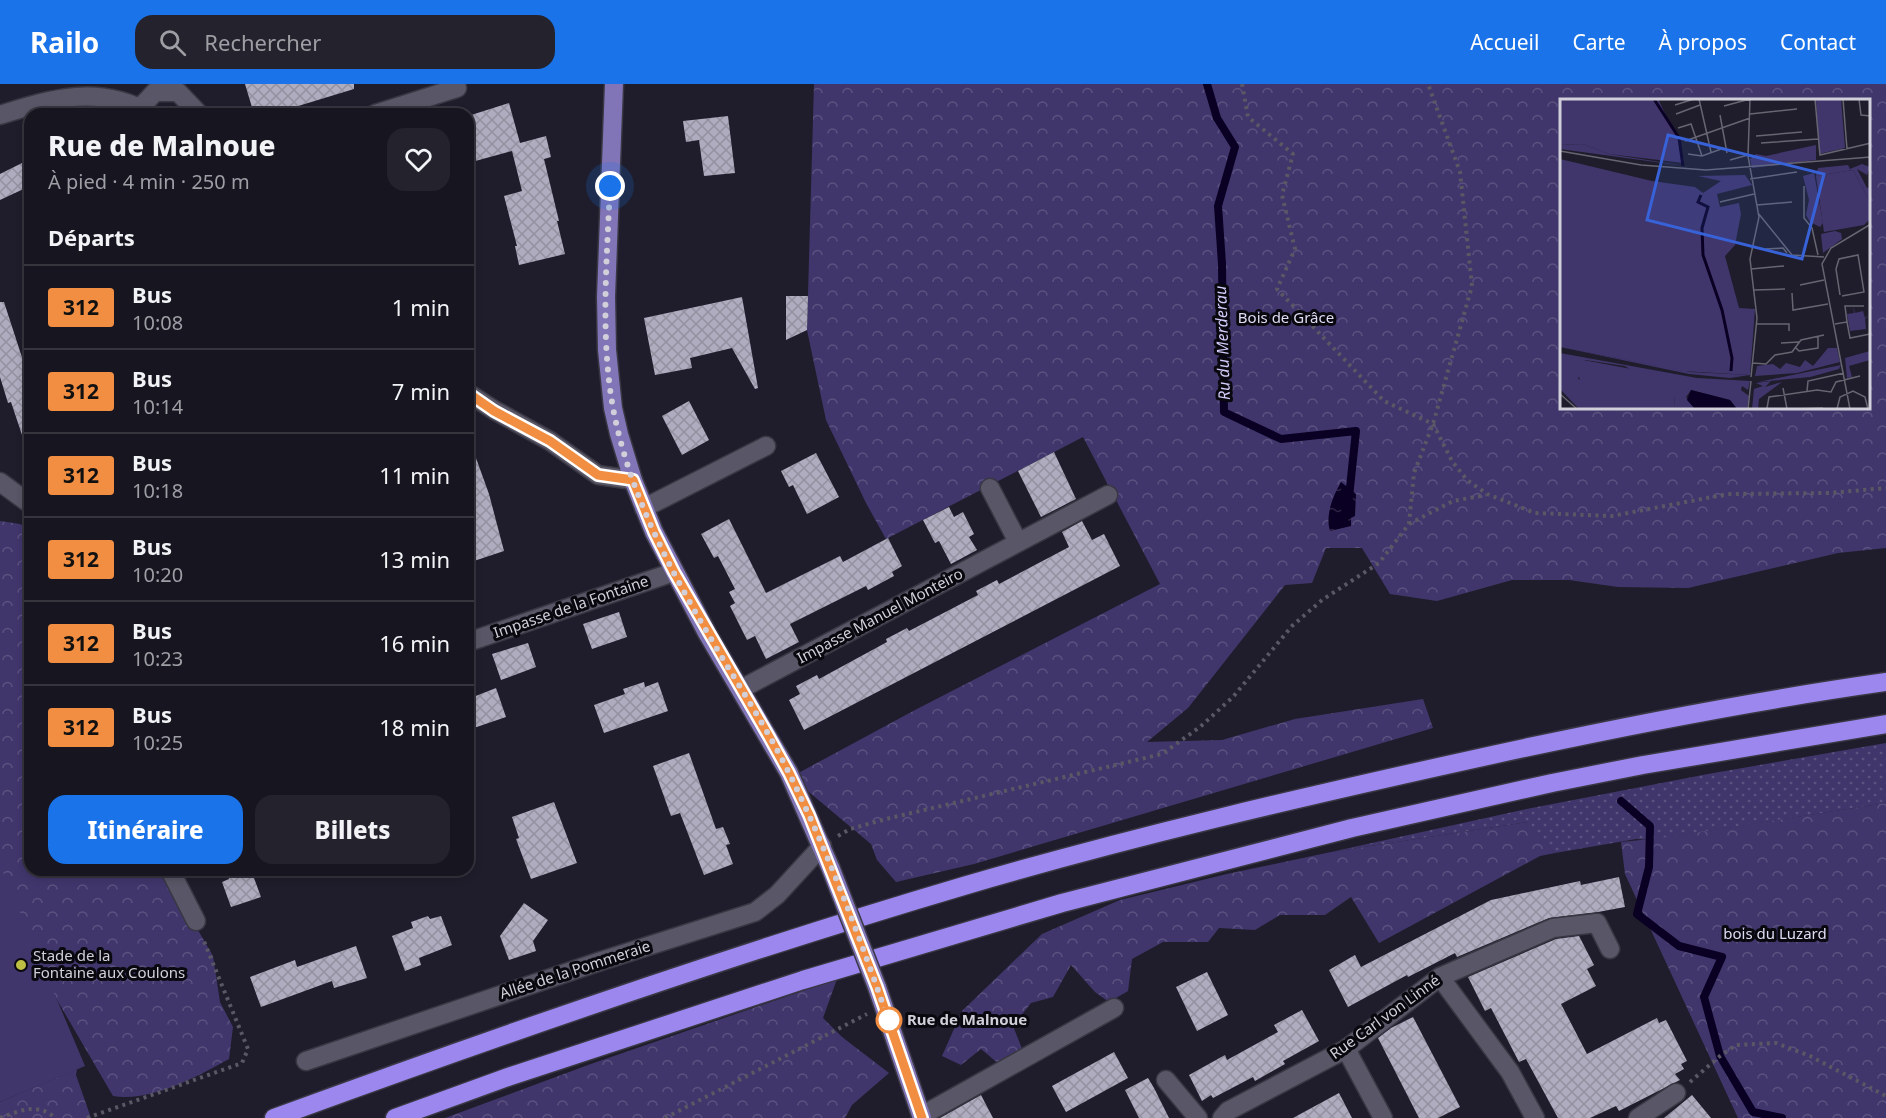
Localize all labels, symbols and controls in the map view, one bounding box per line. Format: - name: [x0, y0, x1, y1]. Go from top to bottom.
- search box: [135, 15, 555, 69]
- text: Railo: [30, 23, 99, 61]
- icon: search: [156, 26, 189, 59]
- text: Rechercher: [204, 27, 321, 57]
- text: Accueil: [1470, 28, 1539, 56]
- text: Carte: [1572, 28, 1626, 56]
- text: À propos: [1659, 28, 1747, 56]
- text: Contact: [1780, 28, 1856, 56]
- inset map: [1560, 99, 1871, 410]
- text: Rue de Malnoue: [48, 126, 275, 164]
- button: heart: [387, 128, 450, 191]
- text: À pied · 4 min · 250 m: [48, 168, 250, 195]
- your location: [595, 171, 625, 201]
- text: Départs: [48, 222, 135, 252]
- text: Bus: [132, 279, 172, 309]
- water label: Ru du Merderau: [1209, 285, 1235, 401]
- text: 1 min: [392, 292, 450, 322]
- text: 312: [63, 293, 99, 321]
- park label: Bois de Grâce: [1238, 307, 1334, 327]
- text: 10:08: [132, 309, 183, 336]
- text: Bus: [132, 363, 172, 393]
- text: 7 min: [392, 376, 450, 406]
- text: 312: [63, 377, 99, 405]
- text: 10:14: [132, 393, 183, 420]
- text: Bus: [132, 447, 172, 477]
- text: 11 min: [379, 460, 450, 490]
- text: 312: [63, 461, 99, 489]
- text: 10:18: [132, 477, 183, 504]
- text: Bus: [132, 531, 172, 561]
- text: 13 min: [379, 544, 450, 574]
- text: 312: [63, 545, 99, 573]
- text: 10:20: [132, 561, 183, 588]
- street label: Impasse Manuel Monteiro: [793, 563, 966, 667]
- street label: Impasse de la Fontaine: [490, 570, 651, 642]
- text: Bus: [132, 615, 172, 645]
- text: 16 min: [379, 628, 450, 658]
- text: 312: [63, 629, 99, 657]
- text: 10:23: [132, 645, 183, 672]
- text: Bus: [132, 699, 172, 729]
- text: 18 min: [379, 712, 450, 742]
- text: 312: [63, 713, 99, 741]
- text: 10:25: [132, 729, 183, 756]
- button: Itinéraire: [48, 795, 243, 864]
- button: Billets: [255, 795, 450, 864]
- park label: bois du Luzard: [1723, 923, 1827, 943]
- street label: Allée de la Pommeraie: [497, 935, 653, 1003]
- place label: Stade de la Fontaine aux Coulons: [33, 945, 185, 982]
- marker: Stade de la Fontaine aux Coulons: [14, 958, 28, 972]
- street label: Rue Carl von Linné: [1325, 969, 1443, 1063]
- marker: Rue de Malnoue: [876, 1007, 902, 1033]
- place label: Rue de Malnoue: [907, 1009, 1027, 1029]

